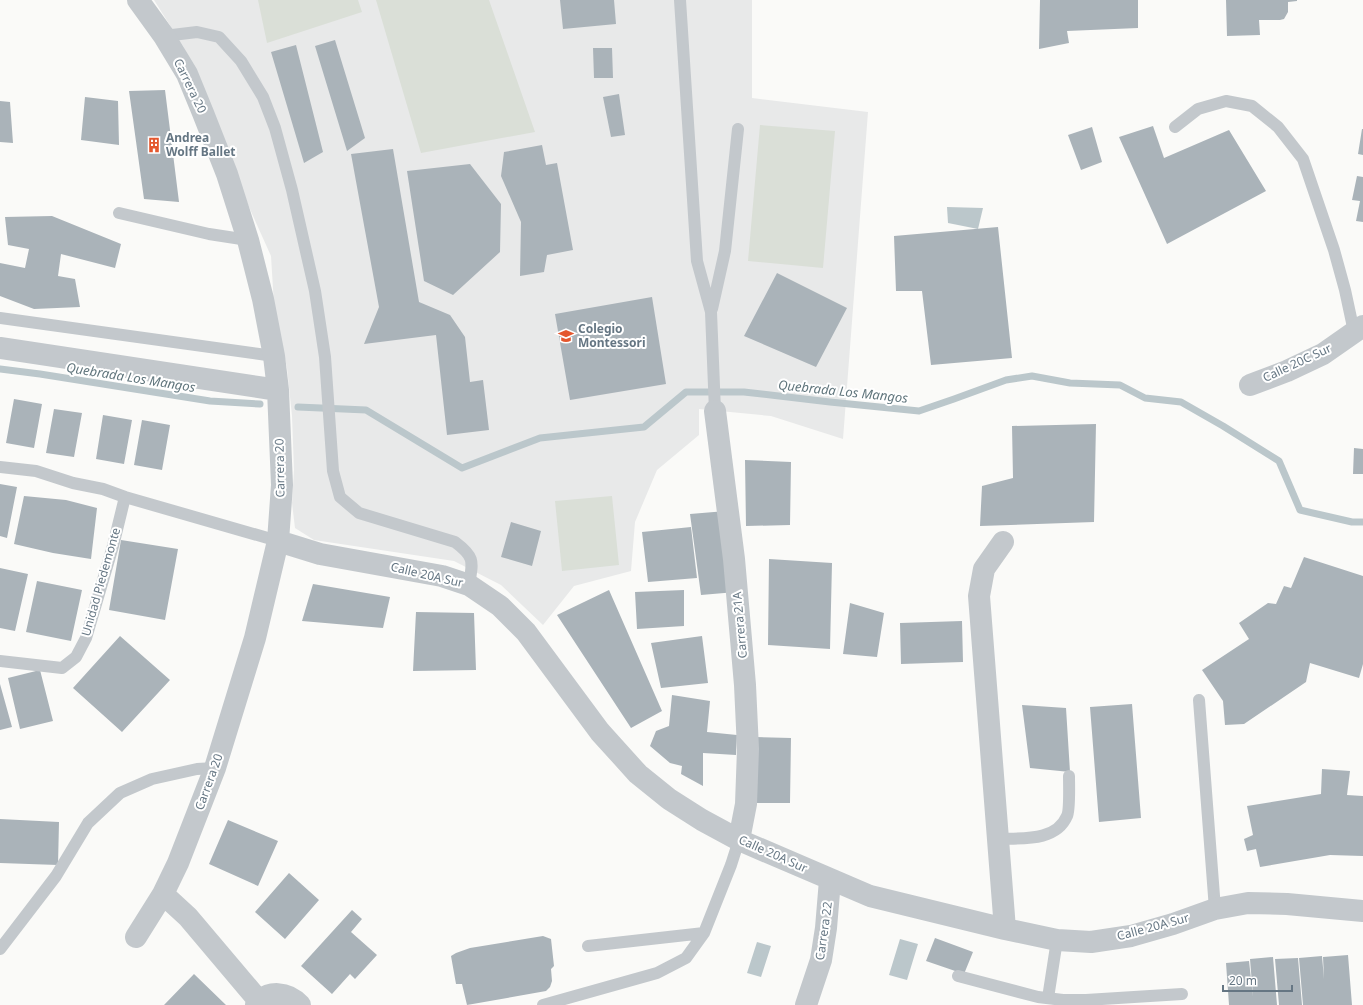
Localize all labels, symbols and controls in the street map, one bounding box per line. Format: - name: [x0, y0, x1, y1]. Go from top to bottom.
- street label: Carrera 20: [170, 56, 211, 116]
- place label: Andrea Wolff Ballet: [166, 129, 236, 160]
- building icon: Andrea Wolff Ballet: [145, 136, 163, 154]
- place label: Colegio Montessori: [578, 320, 646, 351]
- school or university icon: Colegio Montessori: [557, 327, 575, 345]
- street label: Calle 20C Sur: [1260, 339, 1334, 386]
- water label: Quebrada Los Mangos: [65, 358, 197, 396]
- water label: Quebrada Los Mangos: [777, 375, 909, 407]
- street label: Carrera 20: [270, 438, 289, 498]
- street label: Unidad Piedemonte: [77, 525, 124, 638]
- street label: Calle 20A Sur: [389, 558, 465, 591]
- street label: Carrera 21A: [728, 591, 751, 659]
- street label: Carrera 20: [190, 751, 227, 812]
- street label: Calle 20A Sur: [736, 831, 810, 876]
- street label: Carrera 22: [811, 900, 836, 961]
- street label: Calle 20A Sur: [1115, 909, 1191, 944]
- scale bar: [1223, 967, 1292, 993]
- text: 20 m: [1229, 972, 1257, 989]

